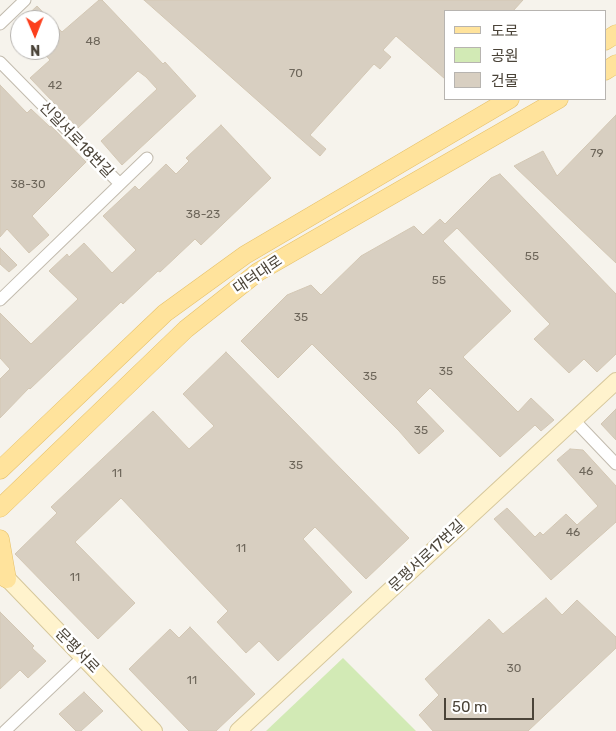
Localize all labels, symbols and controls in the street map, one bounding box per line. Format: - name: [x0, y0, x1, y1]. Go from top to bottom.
- north arrow: [10, 10, 60, 60]
- legend: [444, 10, 606, 100]
- text: 도로: [491, 22, 519, 40]
- house number: 48: [85, 35, 101, 49]
- text: N: [30, 41, 40, 58]
- text: 공원: [491, 47, 519, 65]
- house number: 70: [289, 67, 303, 81]
- text: 건물: [491, 72, 519, 90]
- house number: 42: [48, 79, 62, 93]
- street label: 신일서로18번길: [35, 98, 117, 182]
- house number: 79: [590, 147, 604, 161]
- house number: 38-30: [10, 178, 46, 192]
- house number: 38-23: [186, 208, 220, 222]
- house number: 55: [525, 250, 539, 264]
- street label: 대덕대로: [230, 252, 286, 298]
- house number: 55: [432, 274, 446, 288]
- house number: 35: [294, 311, 308, 325]
- house number: 35: [439, 365, 453, 379]
- house number: 35: [363, 370, 377, 384]
- house number: 35: [414, 424, 428, 438]
- house number: 35: [289, 459, 303, 473]
- house number: 46: [579, 465, 593, 479]
- house number: 11: [112, 467, 122, 481]
- street label: 문평서로17번길: [385, 516, 469, 596]
- house number: 46: [566, 526, 580, 540]
- house number: 11: [236, 542, 246, 556]
- house number: 11: [70, 571, 80, 585]
- street label: 문평서로: [51, 625, 103, 677]
- house number: 30: [507, 662, 521, 676]
- house number: 11: [187, 674, 197, 688]
- scale bar: [446, 688, 536, 720]
- text: 50 m: [452, 698, 487, 716]

